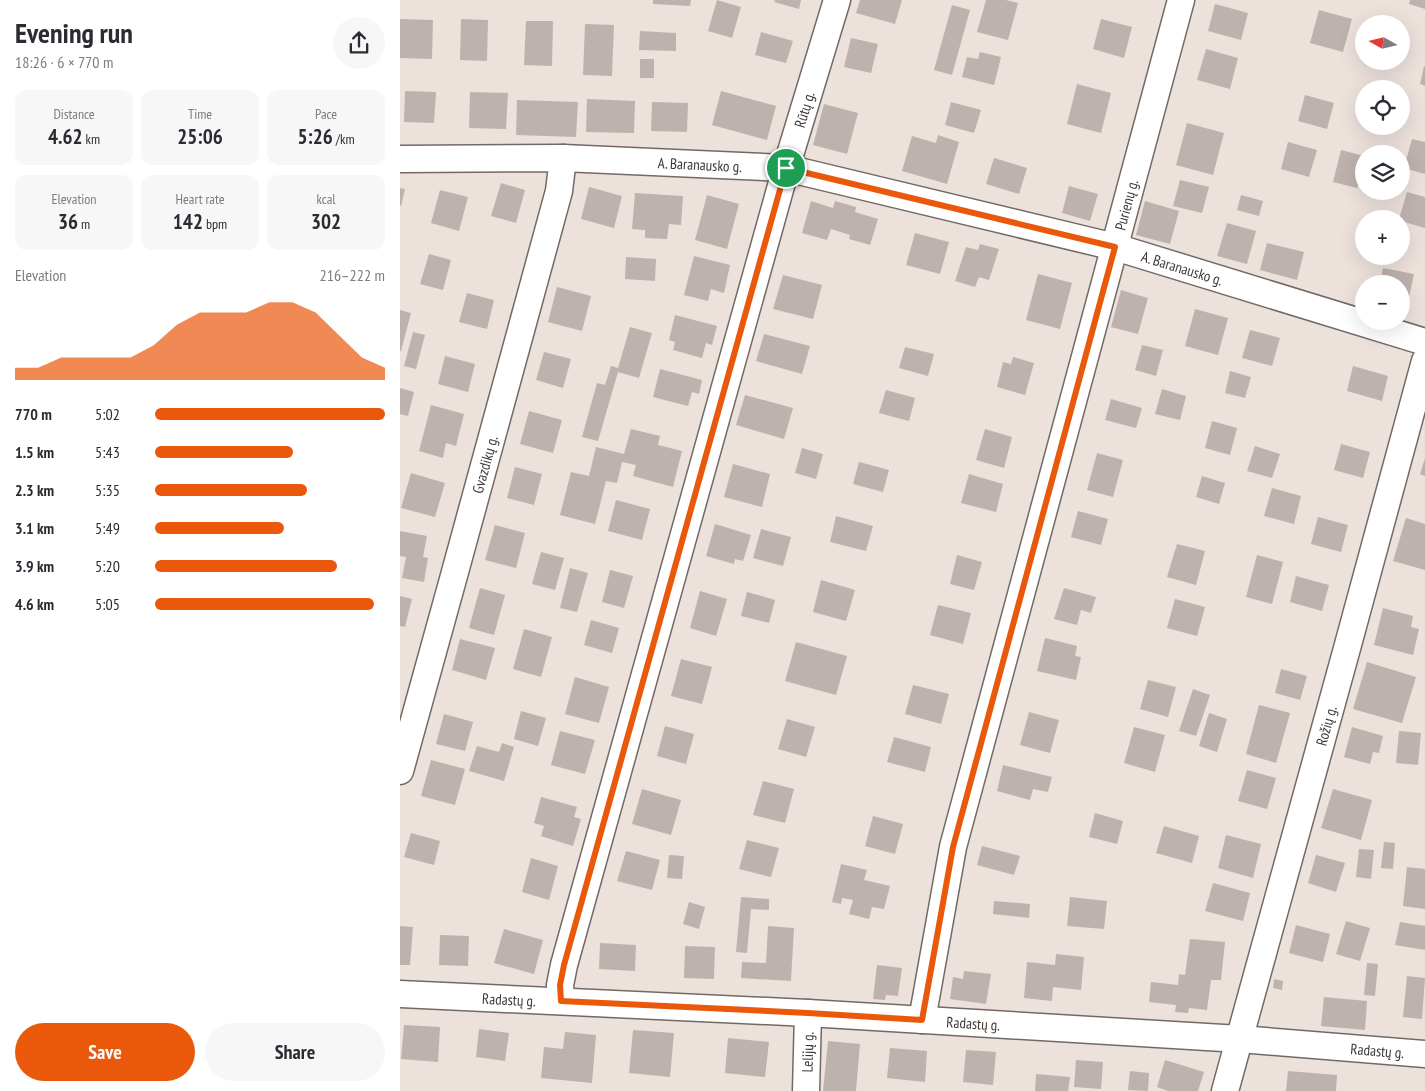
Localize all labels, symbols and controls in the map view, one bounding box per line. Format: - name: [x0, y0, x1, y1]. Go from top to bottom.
- text: Evening run: [15, 14, 133, 51]
- north arrow: [1355, 15, 1410, 70]
- map controls: [1355, 15, 1410, 330]
- button: share: [333, 17, 385, 69]
- text: 18:26 · 6 × 770 m: [15, 52, 113, 72]
- button: locate: [1355, 80, 1410, 135]
- street label: Rūtų g.: [789, 89, 818, 130]
- text: Distance: [53, 105, 95, 123]
- text: Time: [188, 105, 212, 123]
- text: Pace: [315, 105, 337, 123]
- text: 4.62: [48, 123, 83, 150]
- text: 25:06: [177, 123, 223, 150]
- text: 5:26: [297, 123, 333, 150]
- text: km: [83, 130, 100, 148]
- text: /km: [333, 130, 355, 148]
- button: layers: [1355, 145, 1410, 200]
- pin: [765, 147, 807, 189]
- street label: A. Baranausko g.: [657, 153, 743, 176]
- icon: arrive: [772, 154, 800, 182]
- street label: Purienų g.: [1110, 177, 1142, 232]
- text: Elevation: [52, 190, 96, 208]
- text: Heart rate: [176, 190, 224, 208]
- text: kcal: [316, 190, 336, 208]
- text: 36: [58, 208, 78, 235]
- text: 142: [173, 208, 203, 235]
- text: 302: [311, 208, 341, 235]
- button: +: [1355, 210, 1410, 265]
- text: m: [78, 215, 90, 233]
- text: bpm: [203, 215, 227, 233]
- street label: A. Baranausko g.: [1139, 246, 1226, 289]
- text: Elevation: [15, 265, 66, 285]
- text: 216–222 m: [320, 265, 385, 285]
- button: −: [1355, 275, 1410, 330]
- text: 770 m: [15, 404, 52, 424]
- text: 5:02: [95, 404, 120, 424]
- street label: Gvazdikų g.: [467, 433, 501, 495]
- text: 1.5 km: [15, 442, 54, 462]
- text: 5:43: [95, 442, 120, 462]
- text: 2.3 km: [15, 480, 54, 500]
- text: 5:35: [95, 480, 120, 500]
- text: 3.1 km: [15, 518, 54, 538]
- text: 5:49: [95, 518, 120, 538]
- text: 3.9 km: [15, 556, 54, 576]
- text: 5:20: [95, 556, 120, 576]
- text: 4.6 km: [15, 594, 54, 614]
- text: 5:05: [95, 594, 120, 614]
- street label: Rožių g.: [1311, 703, 1340, 748]
- street label: Radastų g.: [482, 988, 537, 1010]
- street label: Radastų g.: [946, 1012, 1001, 1034]
- button: Save: [15, 1023, 195, 1081]
- button: Share: [205, 1023, 385, 1081]
- street label: Lelijų g.: [797, 1031, 817, 1073]
- street label: Radastų g.: [1350, 1038, 1405, 1062]

